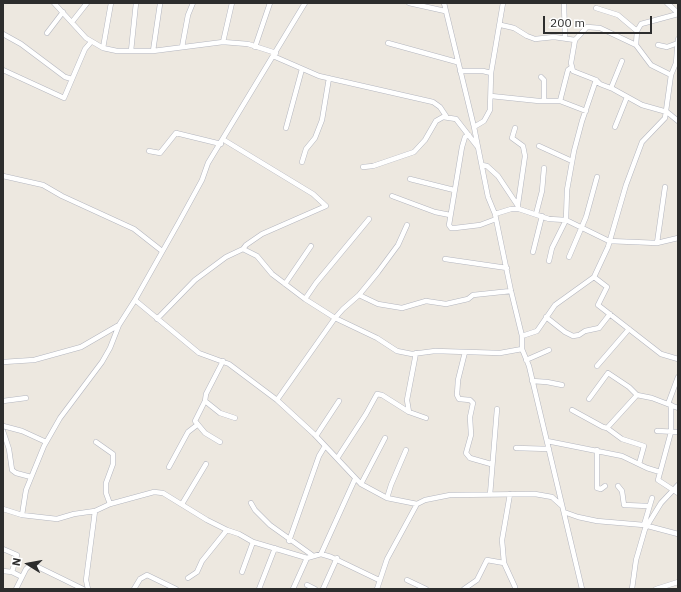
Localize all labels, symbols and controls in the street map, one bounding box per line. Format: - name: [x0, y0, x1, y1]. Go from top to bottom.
- scale bar: [545, 8, 654, 34]
- text: 200 m: [550, 15, 585, 30]
- north arrow: [8, 544, 48, 584]
- text: N: [9, 556, 24, 567]

